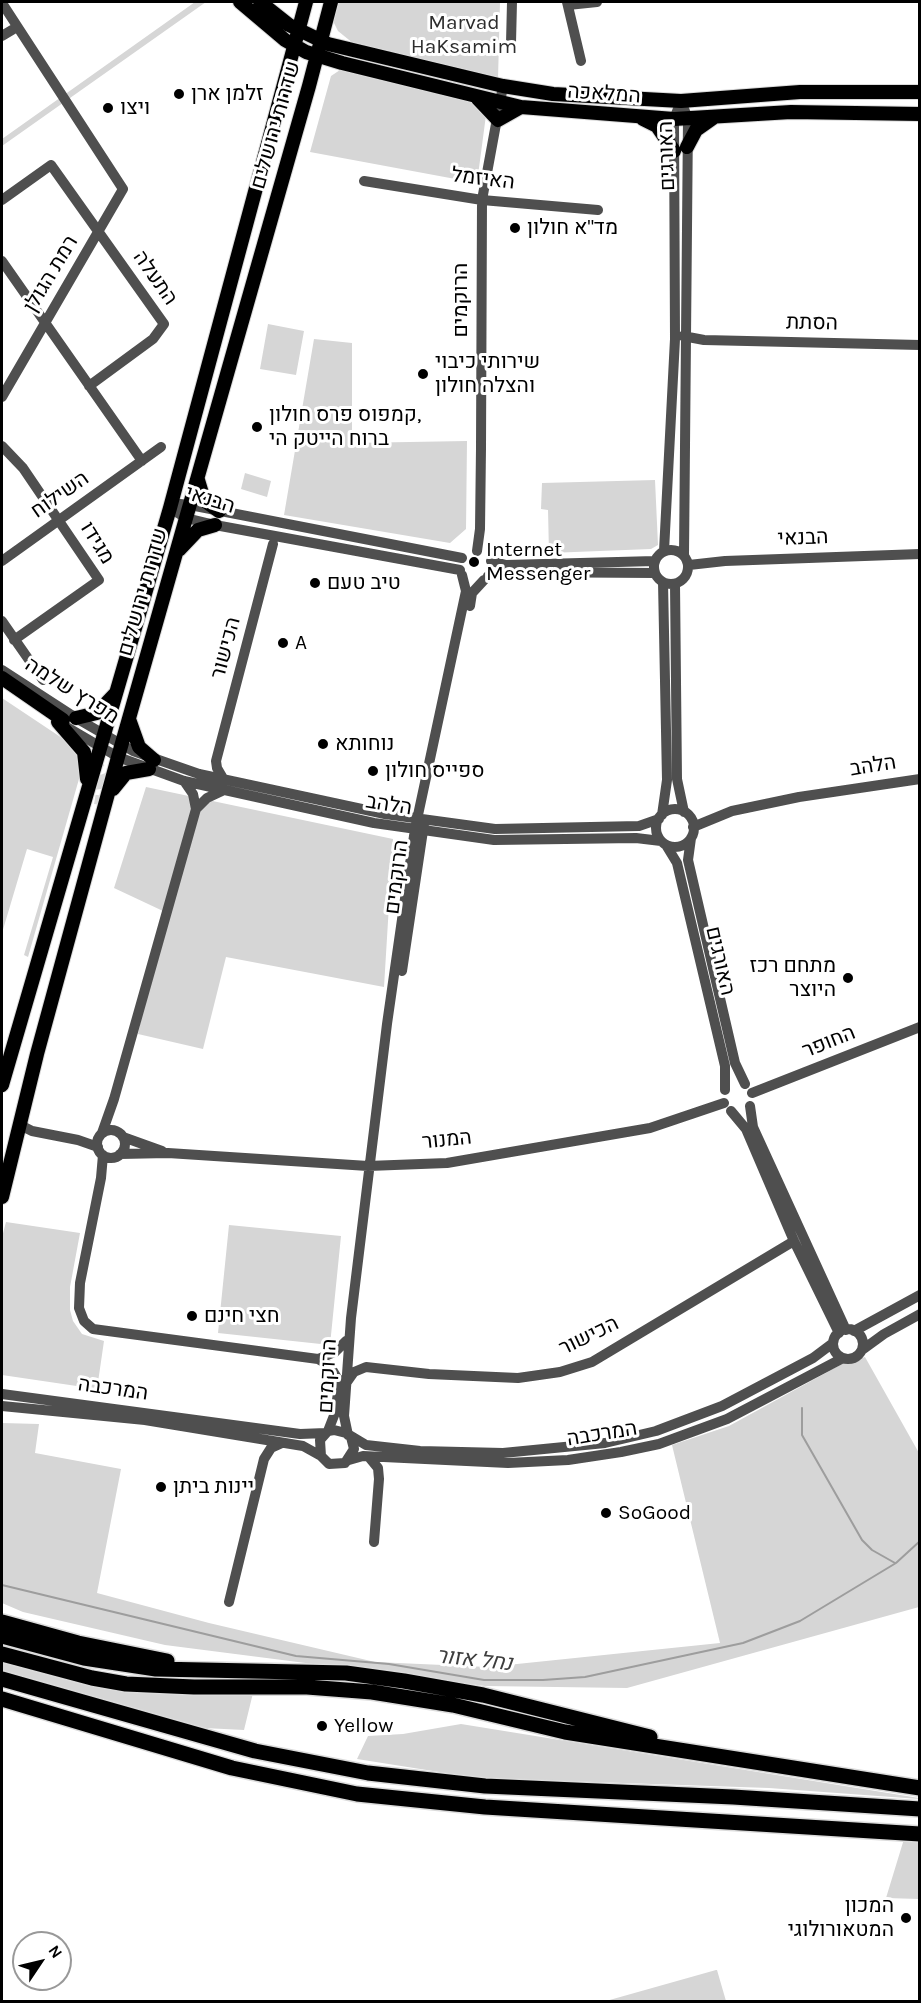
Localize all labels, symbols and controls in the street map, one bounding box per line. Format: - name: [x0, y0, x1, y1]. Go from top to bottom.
- park label: Marvad HaKsamim: [411, 10, 517, 60]
- street label: שדרות ירושלים: [246, 58, 306, 192]
- street label: המלאכה: [566, 79, 642, 109]
- place label: זלמן ארן: [191, 81, 263, 107]
- marker: זלמן ארן: [172, 87, 186, 101]
- place label: ויצו: [120, 95, 150, 121]
- marker: ויצו: [101, 101, 115, 115]
- street label: האורגים: [653, 121, 681, 191]
- street label: האיזמל: [450, 163, 516, 195]
- place label: מד"א חולון: [527, 215, 618, 241]
- marker: מד"א חולון: [508, 221, 522, 235]
- street label: רמת הגולן: [18, 231, 84, 317]
- street label: התעלה: [127, 246, 183, 310]
- street label: הרוקמים: [448, 263, 474, 337]
- street label: הסתת: [786, 310, 838, 336]
- place label: שירותי כיבוי והצלה חולון: [435, 349, 540, 399]
- marker: שירותי כיבוי והצלה חולון: [416, 367, 430, 381]
- place label: קמפוס פרס חולון, ברוח הייטק הי: [269, 402, 421, 452]
- marker: קמפוס פרס חולון, ברוח הייטק הי: [250, 420, 264, 434]
- street label: השילוח: [26, 466, 94, 524]
- street label: הבנאי: [182, 481, 238, 519]
- street label: מגידו: [74, 517, 120, 569]
- street label: שדרות ירושלים: [113, 525, 173, 659]
- street label: הבנאי: [777, 525, 829, 551]
- place label: Internet Messenger: [486, 537, 590, 587]
- marker: Internet Messenger: [467, 555, 481, 569]
- place label: טיב טעם: [327, 570, 401, 596]
- marker: טיב טעם: [308, 576, 322, 590]
- street label: הכישור: [206, 614, 246, 682]
- place label: A: [295, 630, 307, 656]
- marker: A: [276, 636, 290, 650]
- street label: מפרץ שלמה: [20, 652, 124, 730]
- place label: נוחותא: [335, 731, 394, 757]
- marker: נוחותא: [316, 737, 330, 751]
- street label: הלהב: [848, 750, 898, 782]
- place label: ספייס חולון: [385, 758, 485, 784]
- marker: ספייס חולון: [366, 764, 380, 778]
- street label: הלהב: [364, 789, 414, 821]
- street label: הרוקמים: [380, 838, 414, 916]
- street label: האורגים: [700, 924, 740, 998]
- place label: מתחם רכז היוצר: [749, 953, 836, 1003]
- marker: מתחם רכז היוצר: [841, 971, 855, 985]
- street label: החופר: [799, 1020, 859, 1064]
- street label: המנור: [421, 1125, 473, 1155]
- place label: חצי חינם: [204, 1303, 280, 1329]
- marker: חצי חינם: [185, 1309, 199, 1323]
- street label: הכישור: [555, 1311, 623, 1361]
- street label: הרוקמים: [313, 1338, 343, 1414]
- street label: המרכבה: [76, 1372, 150, 1406]
- street label: המרכבה: [565, 1416, 639, 1452]
- place label: יינות ביתן: [173, 1474, 254, 1500]
- marker: יינות ביתן: [154, 1480, 168, 1494]
- place label: SoGood: [618, 1500, 691, 1526]
- marker: SoGood: [599, 1506, 613, 1520]
- water label: נחל אזור: [435, 1643, 513, 1677]
- place label: Yellow: [334, 1713, 393, 1739]
- marker: Yellow: [315, 1719, 329, 1733]
- place label: המכון המטאורולוגי: [788, 1893, 894, 1943]
- marker: המכון המטאורולוגי: [899, 1911, 913, 1925]
- north arrow: [12, 1931, 72, 1991]
- text: N: [44, 1941, 67, 1962]

